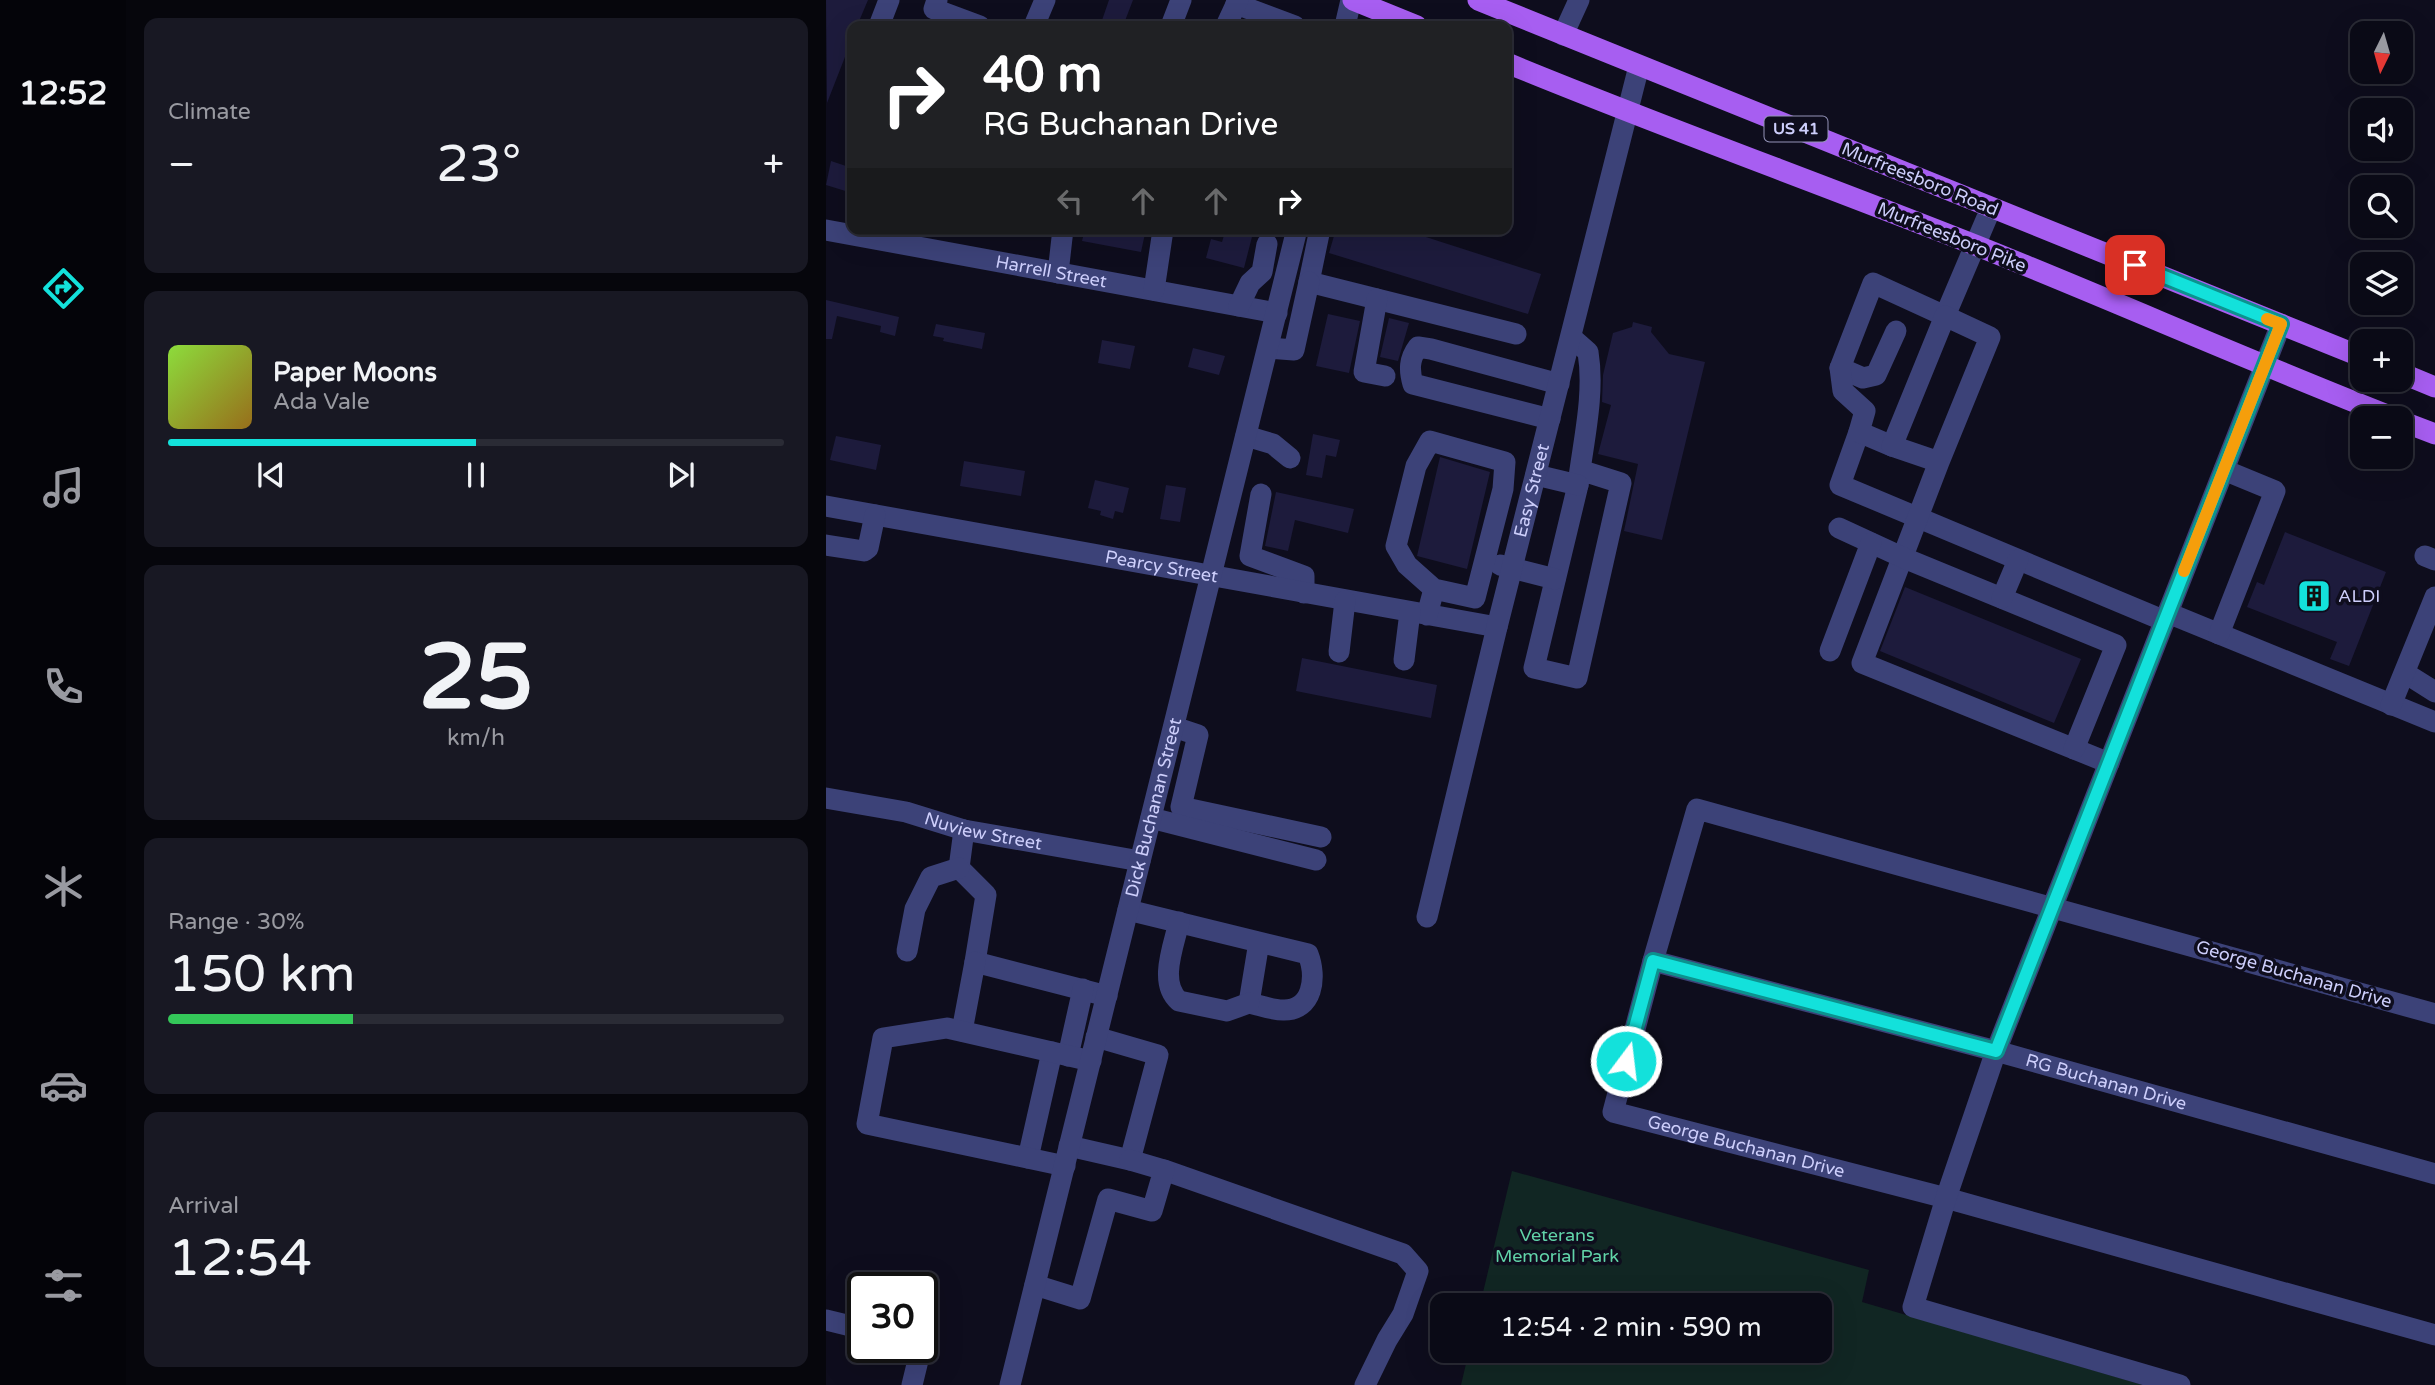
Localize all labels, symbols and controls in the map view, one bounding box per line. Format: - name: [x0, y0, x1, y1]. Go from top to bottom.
- north arrow: [2350, 21, 2413, 84]
- map controls: [2350, 21, 2413, 469]
- text: 40 m: [983, 46, 1102, 105]
- icon: right: [868, 49, 959, 140]
- text: 12:52: [19, 75, 107, 113]
- text: Climate: [168, 98, 251, 126]
- button: sound: [2350, 98, 2413, 161]
- text: RG Buchanan Drive: [983, 106, 1278, 144]
- road number: US 41: [1765, 116, 1828, 141]
- text: 23°: [436, 133, 521, 196]
- street label: Murfreesboro Road: [1838, 137, 2002, 221]
- text: −: [168, 142, 195, 188]
- text: +: [763, 142, 784, 188]
- button: search: [2350, 175, 2413, 238]
- icon: left: [1051, 182, 1089, 220]
- icon: ahead: [1124, 182, 1162, 220]
- icon: ahead: [1197, 182, 1235, 220]
- icon: right: [1270, 182, 1308, 220]
- street label: Murfreesboro Pike: [1874, 197, 2030, 277]
- pin: [2105, 235, 2165, 295]
- icon: arrive: [2116, 246, 2154, 284]
- street label: Harrell Street: [994, 250, 1109, 292]
- button: layers: [2350, 252, 2413, 315]
- icon: directions: [39, 264, 88, 313]
- button: +: [2350, 329, 2413, 392]
- text: Paper Moons: [273, 357, 437, 388]
- text: Ada Vale: [273, 388, 370, 416]
- button: −: [2350, 406, 2413, 469]
- street label: Easy Street: [1509, 441, 1554, 540]
- icon: previous: [252, 456, 290, 494]
- icon: pause: [457, 456, 495, 494]
- icon: next: [662, 456, 700, 494]
- icon: music: [39, 463, 88, 512]
- street label: Pearcy Street: [1103, 546, 1220, 588]
- building icon: ALDI: [2295, 577, 2333, 615]
- place label: ALDI: [2338, 585, 2380, 607]
- text: 25: [419, 623, 533, 733]
- icon: phone: [39, 662, 88, 711]
- street label: Dick Buchanan Street: [1120, 715, 1186, 900]
- text: km/h: [447, 724, 505, 752]
- street label: Nuview Street: [922, 807, 1044, 855]
- icon: climate: [39, 862, 88, 911]
- text: Range · 30%: [168, 908, 304, 936]
- street label: George Buchanan Drive: [2194, 935, 2394, 1013]
- text: 150 km: [168, 943, 356, 1006]
- position arrow: [1589, 1024, 1663, 1098]
- street label: RG Buchanan Drive: [2023, 1049, 2189, 1115]
- icon: car: [39, 1061, 88, 1110]
- street label: George Buchanan Drive: [1645, 1110, 1847, 1182]
- text: Arrival: [168, 1192, 239, 1220]
- park label: Veterans Memorial Park: [1495, 1224, 1619, 1267]
- text: 12:54: [168, 1227, 312, 1290]
- icon: filters: [39, 1261, 88, 1310]
- speed limit sign: 30: [847, 1272, 938, 1363]
- text: 12:54 · 2 min · 590 m: [1500, 1312, 1762, 1343]

